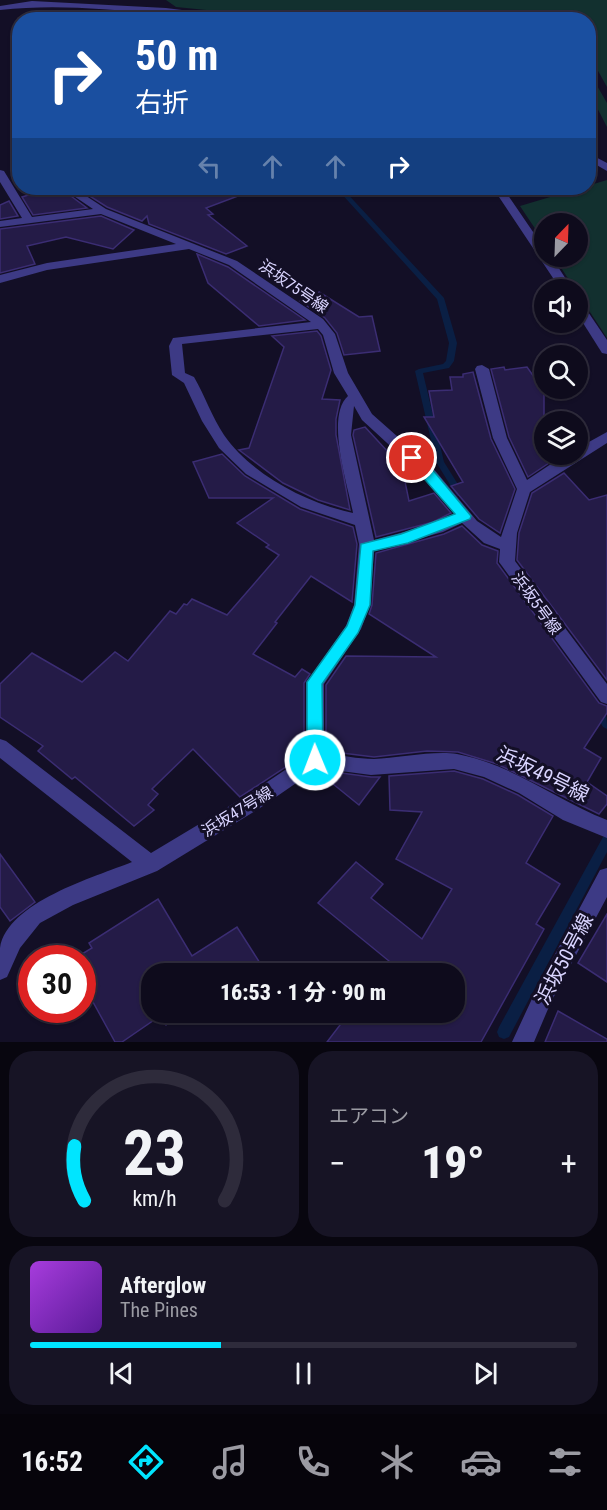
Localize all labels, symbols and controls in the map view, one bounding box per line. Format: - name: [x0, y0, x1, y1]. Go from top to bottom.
- text: 50 m: [135, 31, 218, 80]
- icon: right: [36, 36, 114, 114]
- text: 右折: [135, 87, 189, 119]
- icon: left: [193, 150, 226, 183]
- icon: ahead: [256, 150, 289, 183]
- icon: ahead: [319, 150, 352, 183]
- icon: right: [382, 150, 415, 183]
- north arrow: [534, 213, 588, 267]
- map controls: [534, 213, 588, 465]
- street label: 浜坂75号線: [256, 256, 332, 317]
- button: sound: [534, 279, 588, 333]
- button: search: [534, 345, 588, 399]
- button: layers: [534, 411, 588, 465]
- pin: [386, 432, 437, 483]
- icon: arrive: [395, 441, 428, 474]
- street label: 浜坂5号線: [508, 569, 565, 638]
- position arrow: [283, 728, 347, 792]
- street label: 浜坂49号線: [493, 741, 593, 807]
- street label: 浜坂47号線: [198, 782, 276, 841]
- street label: 浜坂50号線: [530, 909, 598, 1009]
- speed limit sign: 30: [18, 945, 96, 1023]
- text: 16:53 · 1 分 · 90 m: [220, 980, 386, 1005]
- text: エアコン: [329, 1104, 409, 1128]
- text: 23: [122, 1117, 186, 1190]
- text: 19°: [421, 1136, 485, 1189]
- text: −: [329, 1144, 346, 1183]
- text: +: [561, 1144, 577, 1183]
- text: km/h: [132, 1186, 176, 1211]
- text: Afterglow: [120, 1273, 206, 1298]
- text: The Pines: [120, 1298, 198, 1322]
- icon: previous: [105, 1357, 138, 1390]
- icon: pause: [287, 1357, 320, 1390]
- icon: next: [469, 1357, 502, 1390]
- icon: directions: [125, 1441, 167, 1483]
- icon: music: [209, 1441, 251, 1483]
- icon: phone: [292, 1441, 334, 1483]
- icon: climate: [376, 1441, 418, 1483]
- icon: car: [460, 1441, 502, 1483]
- icon: filters: [544, 1441, 586, 1483]
- text: 16:52: [21, 1446, 83, 1478]

